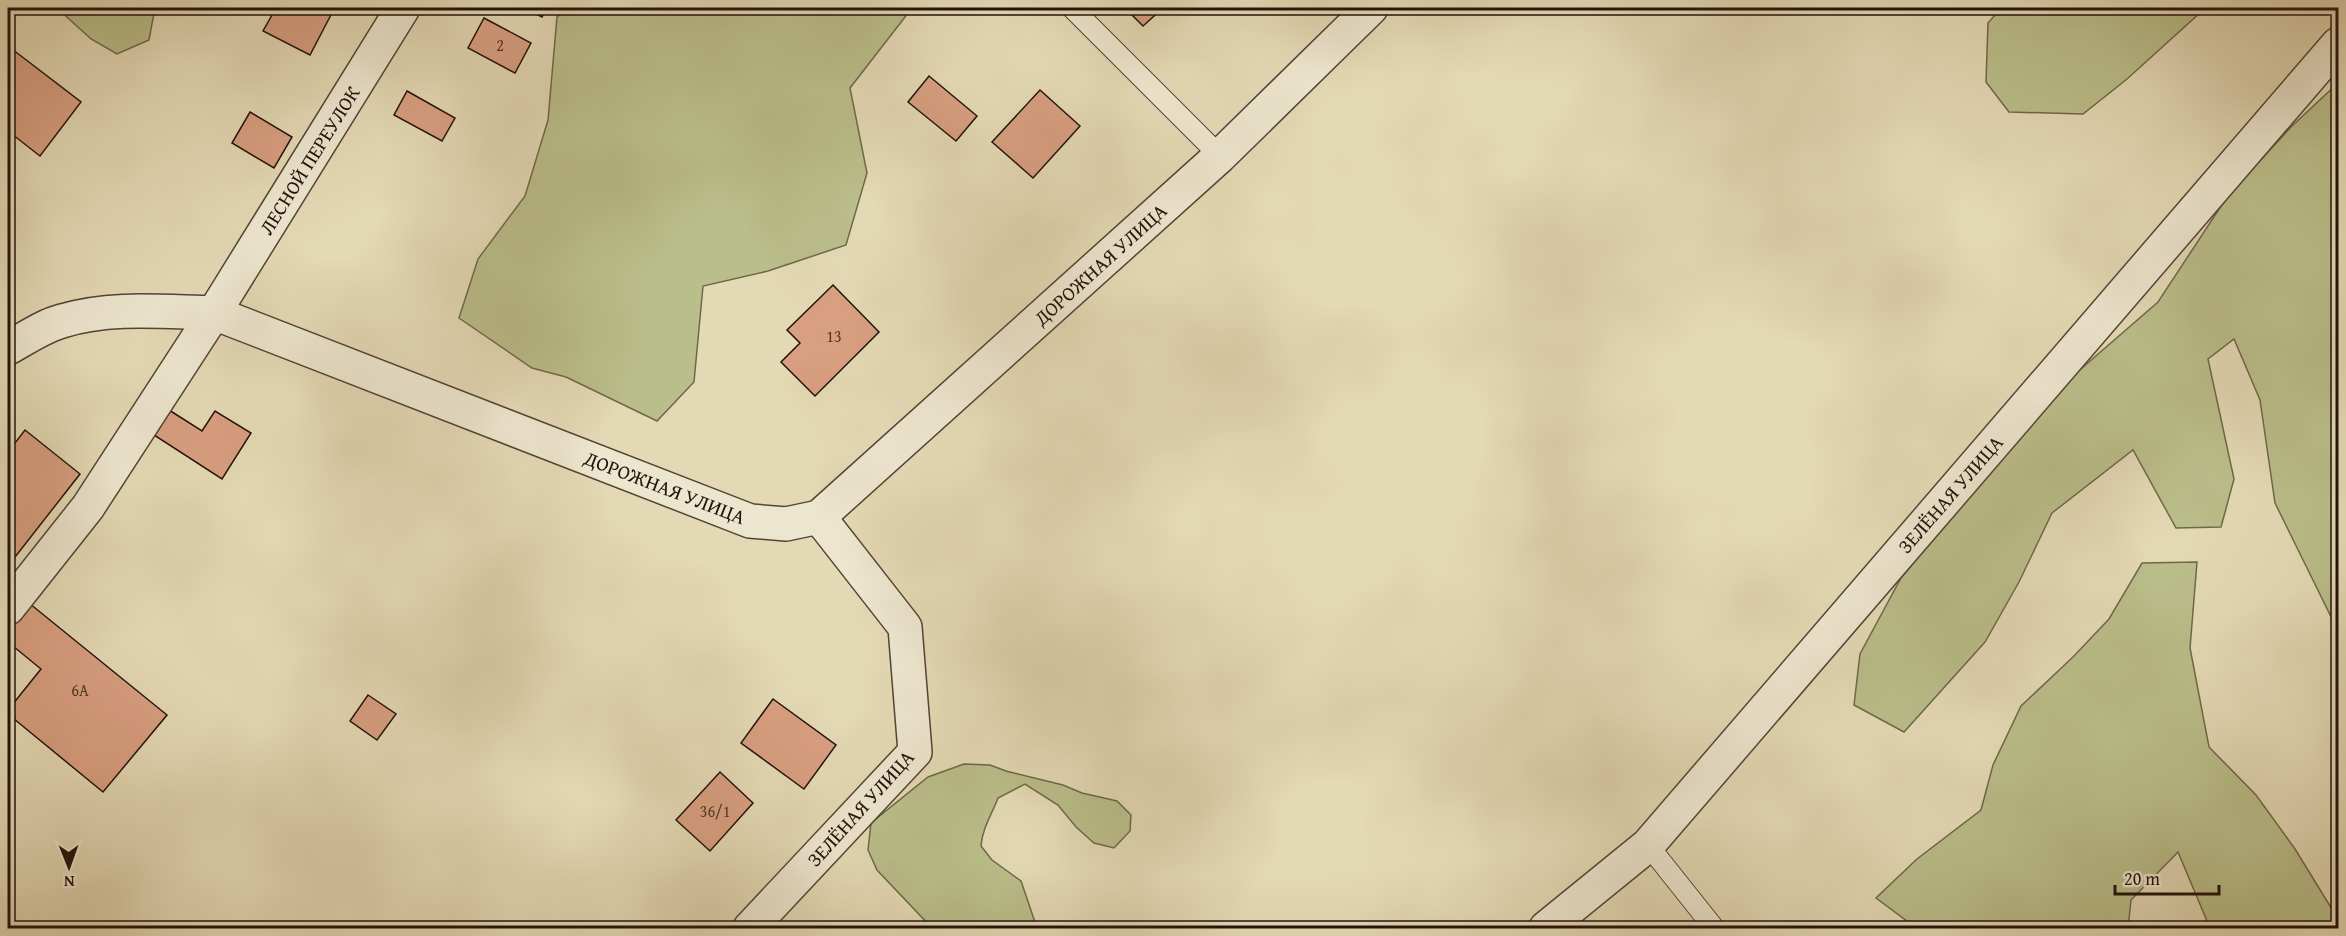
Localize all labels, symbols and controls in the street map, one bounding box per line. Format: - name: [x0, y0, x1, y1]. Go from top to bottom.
- house number: 2: [496, 33, 504, 57]
- street label: ЛЕСНОЙ ПЕРЕУЛОК: [252, 80, 367, 240]
- street label: ДОРОЖНАЯ УЛИЦА: [1026, 196, 1173, 332]
- house number: 13: [826, 324, 842, 348]
- street label: ЗЕЛЁНАЯ УЛИЦА: [1890, 429, 2010, 559]
- street label: ДОРОЖНАЯ УЛИЦА: [579, 443, 750, 531]
- house number: 6А: [71, 678, 89, 702]
- street label: ЗЕЛЁНАЯ УЛИЦА: [800, 743, 920, 873]
- house number: 36/1: [700, 799, 730, 823]
- north arrow: [39, 837, 99, 897]
- scale bar: [2115, 858, 2218, 896]
- text: 20 m: [2124, 865, 2160, 892]
- text: N: [63, 870, 75, 894]

